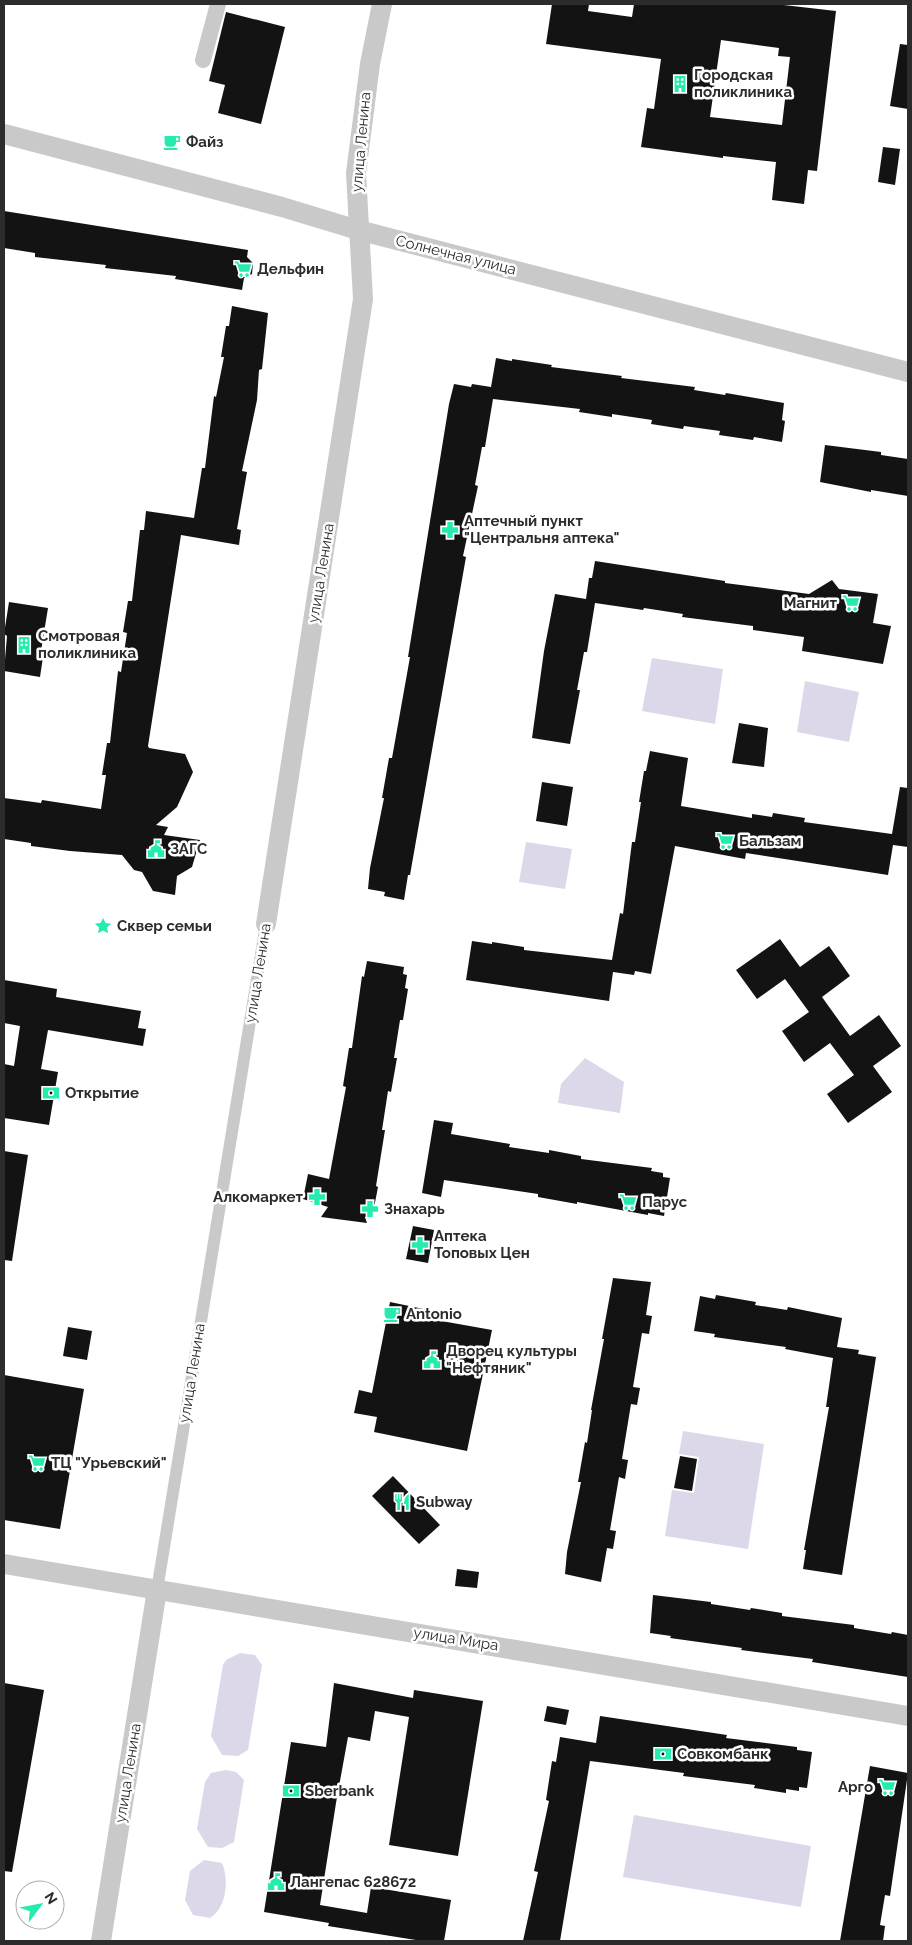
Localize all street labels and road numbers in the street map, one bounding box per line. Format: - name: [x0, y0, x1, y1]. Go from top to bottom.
- street label: улица Ленина: [348, 91, 374, 193]
- street label: Солнечная улица: [394, 231, 518, 279]
- street label: улица Ленина: [304, 522, 338, 624]
- street label: улица Ленина: [241, 922, 275, 1024]
- street label: улица Ленина: [175, 1322, 209, 1424]
- street label: улица Мира: [412, 1623, 500, 1655]
- street label: улица Ленина: [111, 1722, 145, 1824]

